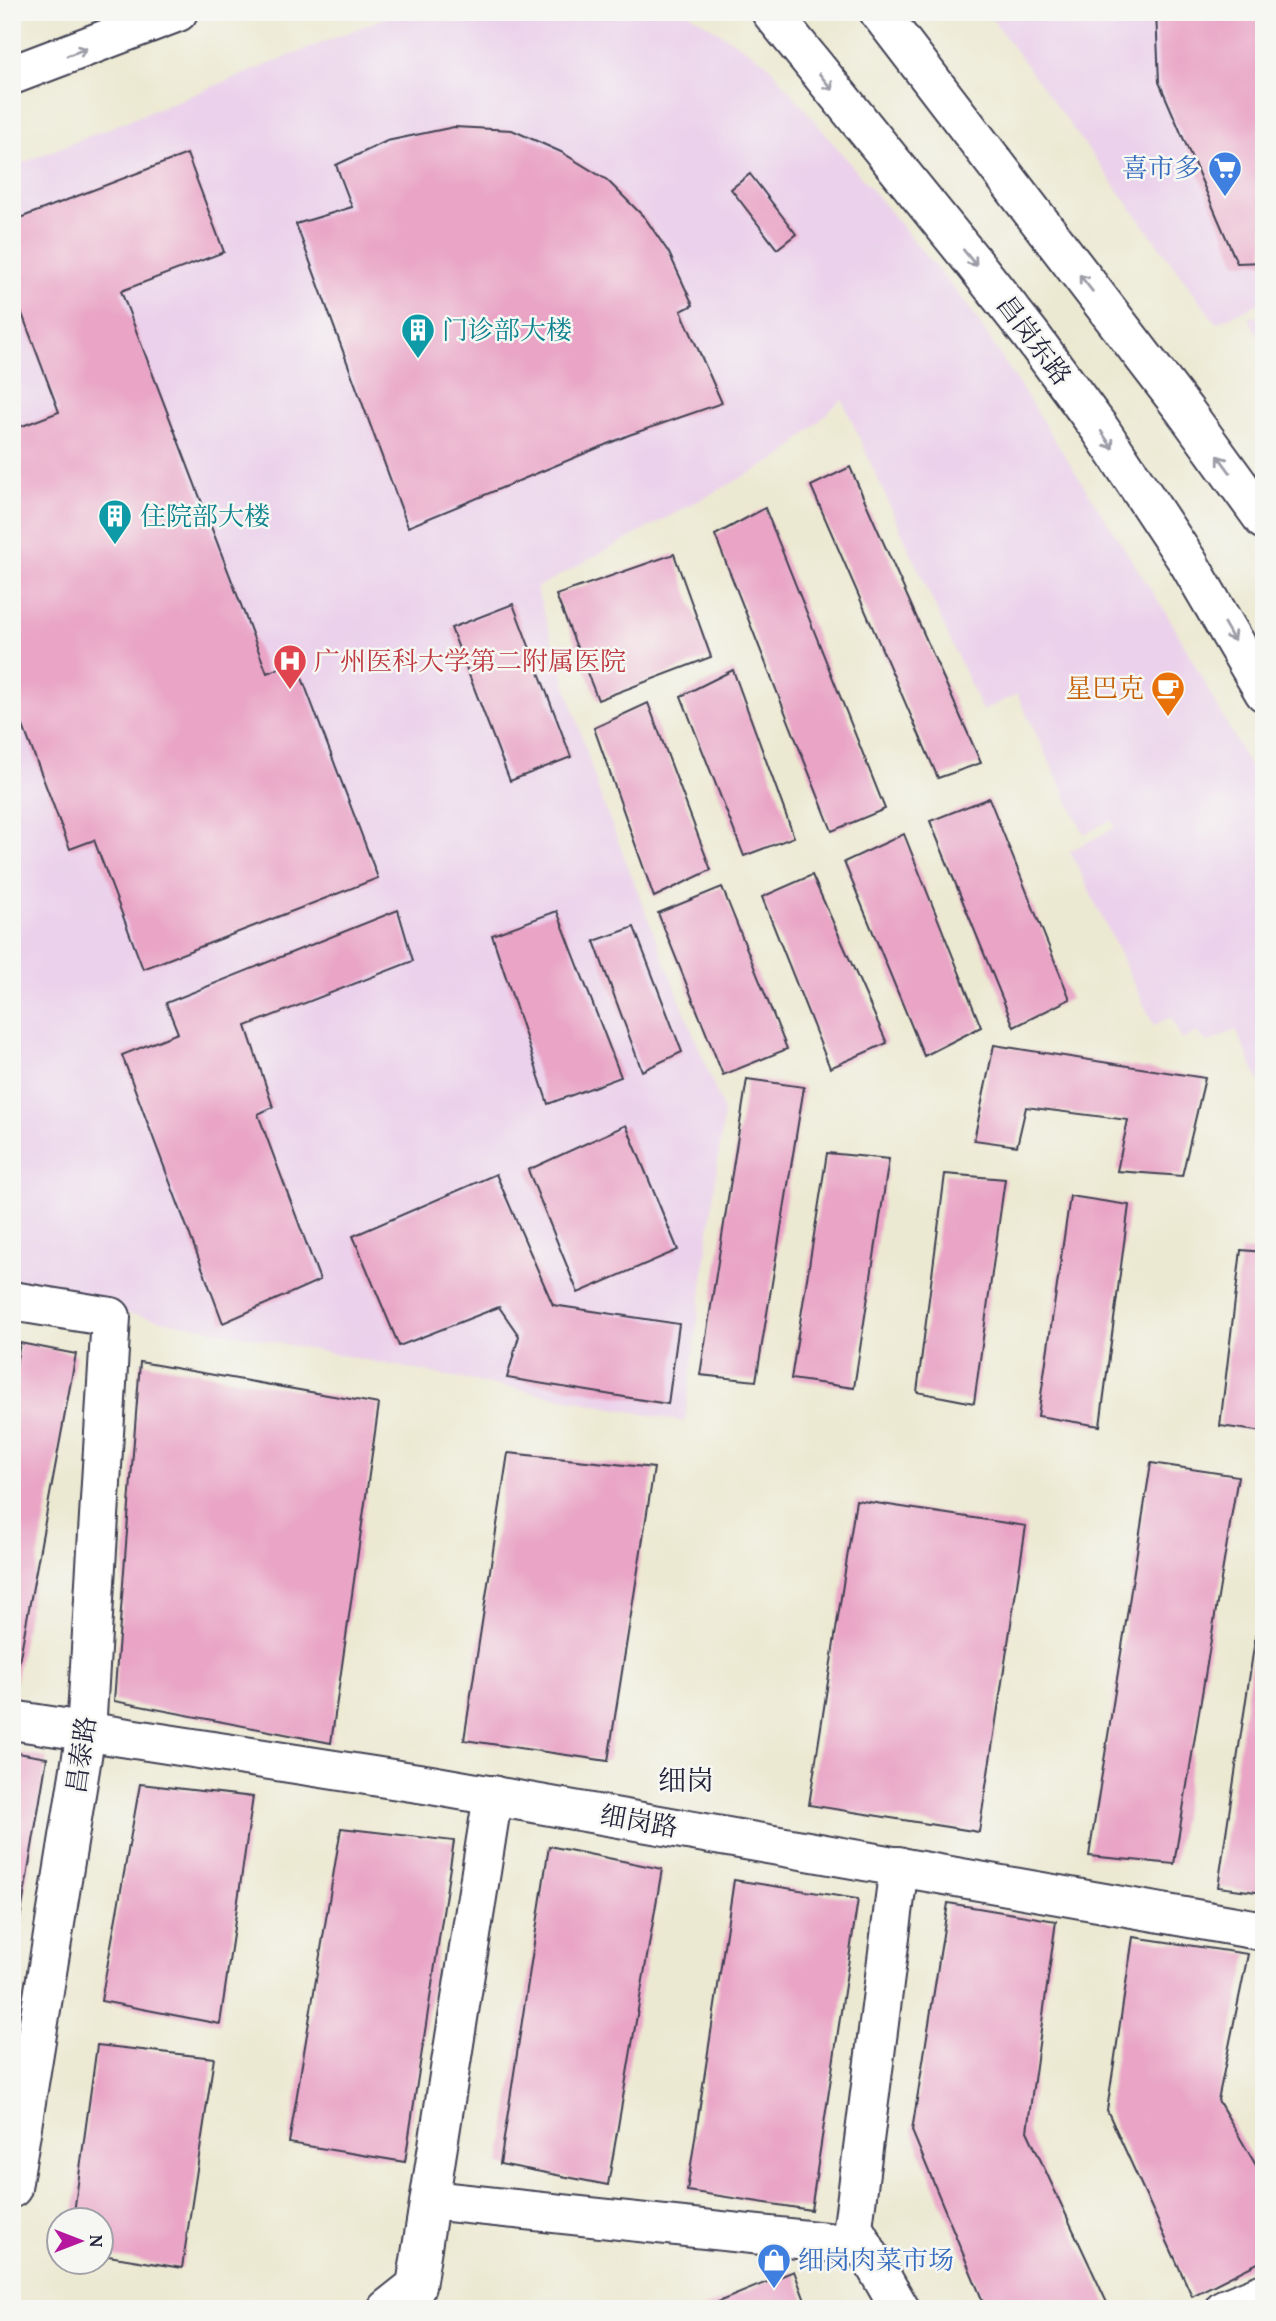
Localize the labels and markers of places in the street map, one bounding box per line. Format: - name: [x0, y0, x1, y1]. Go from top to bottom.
- place label: 喜市多: [1122, 148, 1200, 187]
- supermarket icon: 喜市多: [1206, 149, 1244, 198]
- place label: 门诊部大楼: [442, 310, 572, 349]
- building icon: 门诊部大楼: [399, 311, 437, 360]
- place label: 住院部大楼: [140, 496, 270, 535]
- building icon: 住院部大楼: [96, 497, 134, 546]
- place label: 广州医科大学第二附属医院: [314, 641, 626, 680]
- hospital icon: 广州医科大学第二附属医院: [271, 642, 309, 691]
- place label: 星巴克: [1066, 668, 1144, 707]
- cafe icon: 星巴克: [1149, 669, 1187, 718]
- place label: 细岗肉菜市场: [798, 2240, 954, 2279]
- shop icon: 细岗肉菜市场: [755, 2241, 793, 2290]

